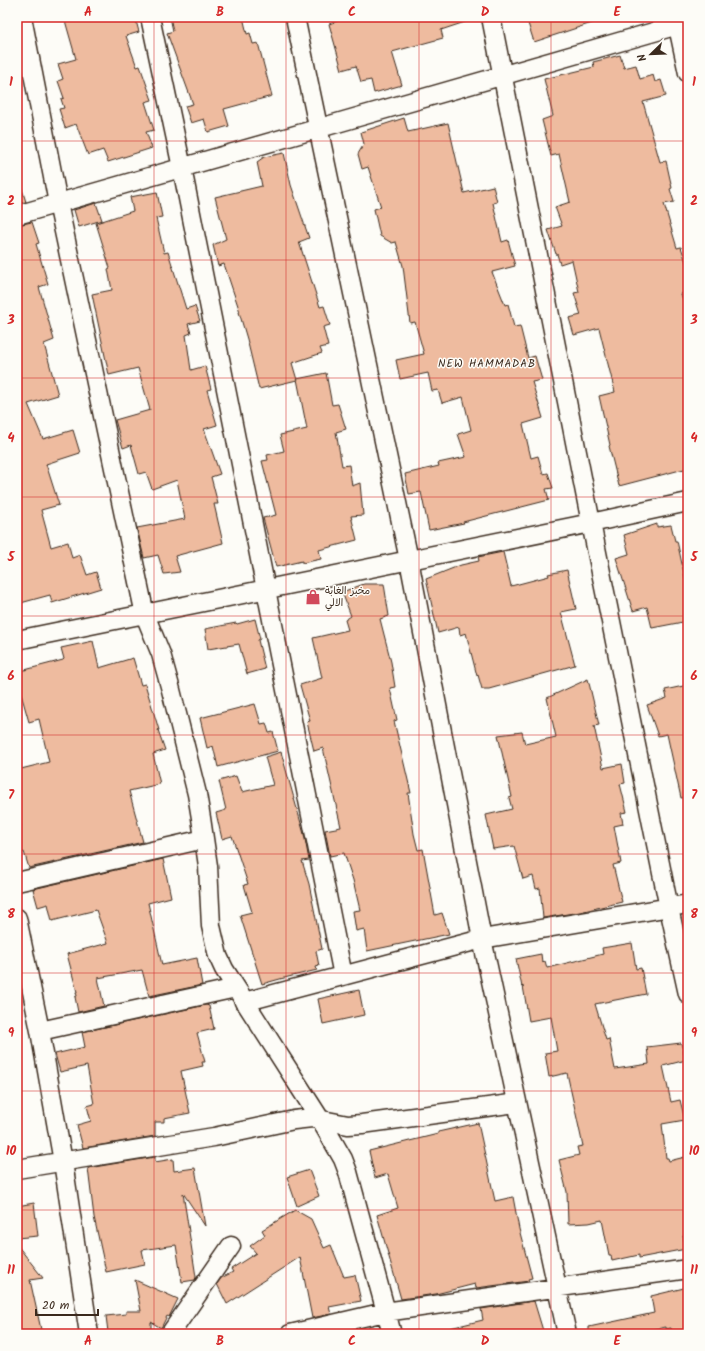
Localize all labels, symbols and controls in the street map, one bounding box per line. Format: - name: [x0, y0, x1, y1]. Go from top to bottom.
- text: A: [84, 2, 92, 23]
- text: B: [216, 2, 224, 23]
- text: C: [348, 2, 356, 23]
- text: D: [481, 2, 490, 23]
- text: E: [613, 2, 621, 23]
- north arrow: [631, 34, 671, 74]
- text: N: [633, 51, 652, 64]
- text: 1: [9, 72, 13, 93]
- text: 1: [692, 72, 696, 93]
- text: 2: [7, 191, 15, 212]
- text: 2: [690, 191, 698, 212]
- text: 3: [6, 310, 15, 331]
- text: 3: [689, 310, 698, 331]
- district label: NEW HAMMADAB: [438, 355, 536, 373]
- text: 4: [7, 428, 15, 449]
- text: 4: [690, 428, 698, 449]
- text: 5: [7, 547, 16, 568]
- text: 5: [690, 547, 699, 568]
- place label: مخبز الغابة الالي: [325, 583, 370, 612]
- shop icon: مخبز الغابة الالي: [304, 588, 322, 606]
- text: 6: [7, 666, 15, 687]
- text: 6: [690, 666, 698, 687]
- text: 7: [8, 785, 15, 806]
- text: 7: [691, 785, 698, 806]
- text: 8: [7, 904, 15, 925]
- text: 8: [690, 904, 698, 925]
- text: 9: [8, 1023, 15, 1044]
- text: 9: [691, 1023, 698, 1044]
- text: 10: [6, 1141, 17, 1162]
- text: 10: [689, 1141, 700, 1162]
- text: 11: [7, 1260, 15, 1281]
- text: 11: [690, 1260, 698, 1281]
- scale bar: [36, 1291, 98, 1317]
- text: 20 m: [42, 1296, 70, 1315]
- text: A: [84, 1331, 92, 1351]
- text: B: [216, 1331, 224, 1351]
- text: C: [348, 1331, 356, 1351]
- text: D: [481, 1331, 490, 1351]
- text: E: [613, 1331, 621, 1351]

